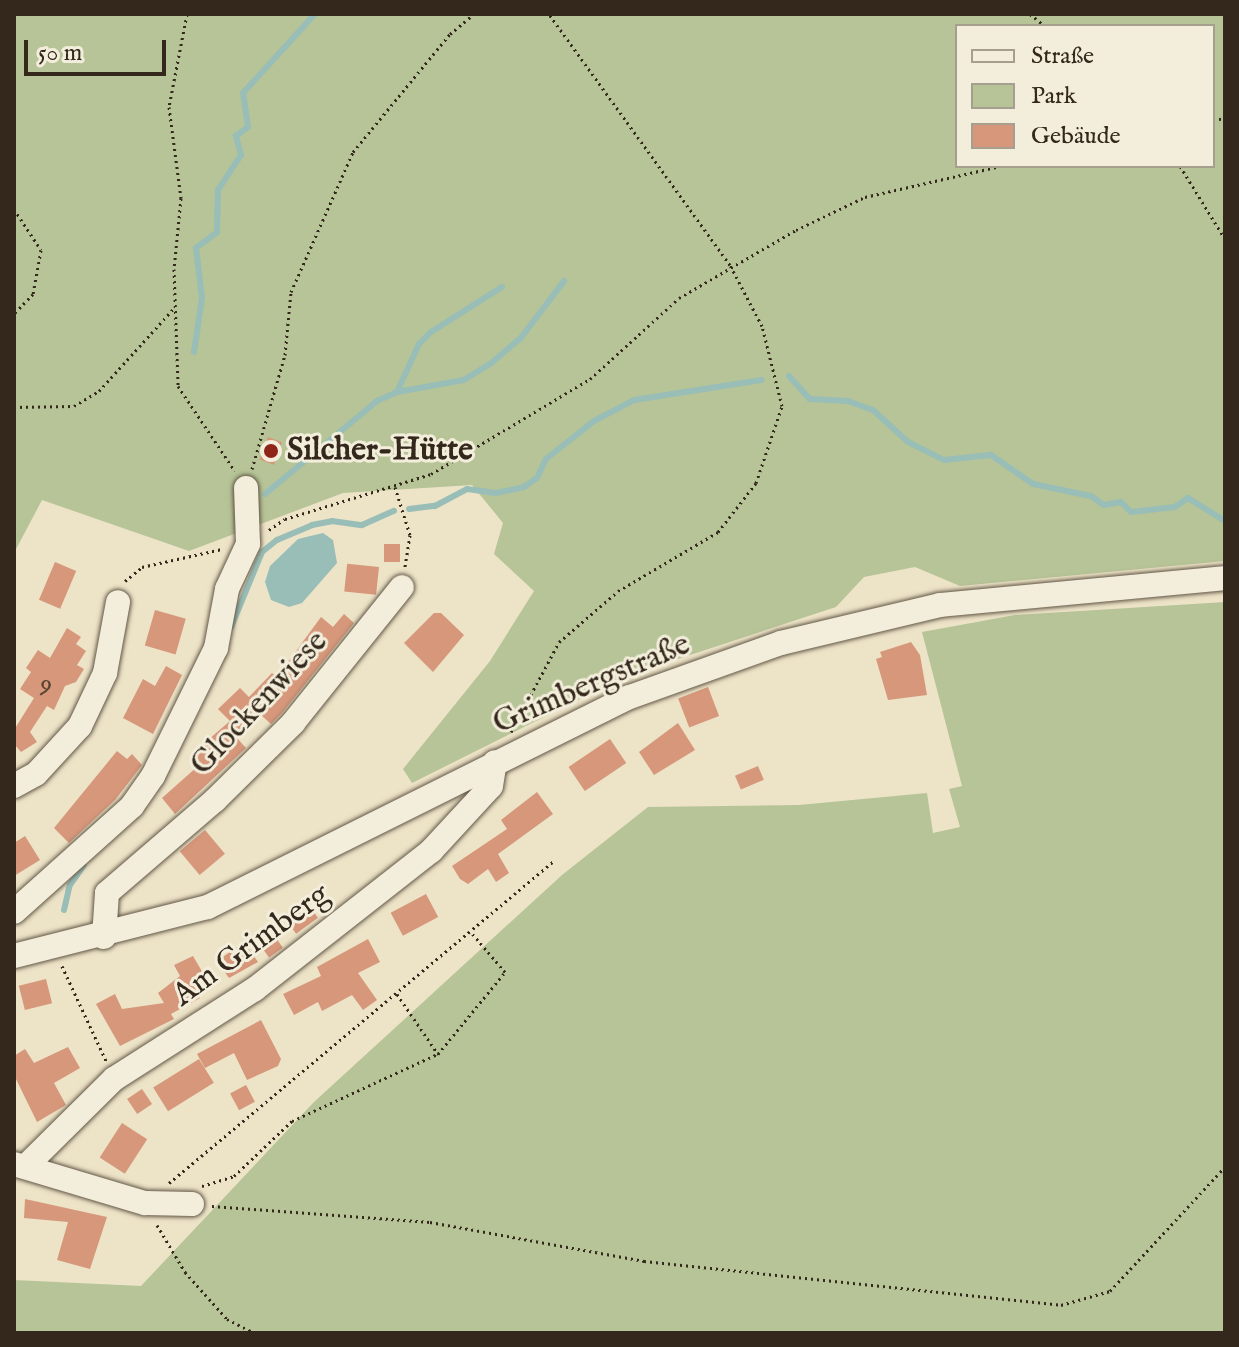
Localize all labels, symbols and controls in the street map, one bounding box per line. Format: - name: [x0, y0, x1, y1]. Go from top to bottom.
- scale bar: [28, 24, 170, 74]
- legend: [955, 24, 1215, 168]
- text: 50 m: [38, 38, 82, 69]
- text: Straße: [1031, 41, 1094, 72]
- text: Park: [1031, 81, 1077, 112]
- text: Gebäude: [1031, 121, 1121, 152]
- place label: Silcher-Hütte: [287, 432, 473, 470]
- marker: Silcher-Hütte: [262, 442, 280, 460]
- street label: Glockenwiese: [183, 624, 337, 784]
- street label: Grimbergstraße: [488, 626, 696, 744]
- house number: 9: [40, 668, 52, 702]
- street label: Am Grimberg: [166, 876, 338, 1016]

